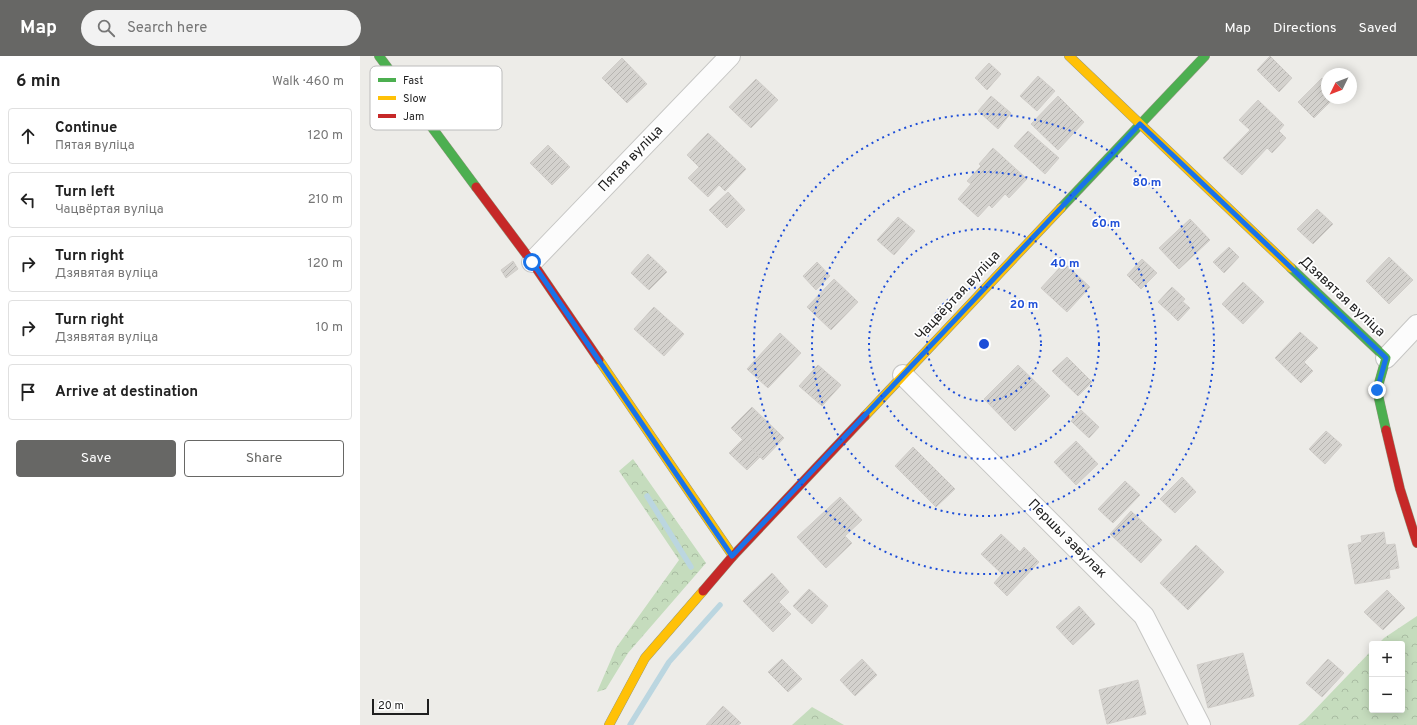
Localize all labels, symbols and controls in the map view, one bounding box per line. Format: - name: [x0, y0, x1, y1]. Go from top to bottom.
- search box: [81, 10, 361, 46]
- text: Map: [20, 16, 57, 40]
- icon: search: [95, 17, 117, 39]
- text: Search here: [127, 19, 207, 38]
- text: Map: [1225, 20, 1251, 37]
- text: Directions: [1273, 20, 1337, 37]
- text: Saved: [1359, 20, 1397, 37]
- legend: [370, 66, 502, 130]
- north arrow: [1321, 68, 1357, 104]
- text: 6 min: [16, 71, 60, 93]
- text: Walk · 460 m: [272, 74, 344, 90]
- text: Fast: [403, 74, 423, 88]
- text: Slow: [403, 92, 426, 106]
- text: Jam: [403, 110, 424, 124]
- text: Continue: [55, 119, 117, 138]
- street label: Пятая вуліца: [595, 122, 667, 196]
- icon: ahead: [17, 125, 39, 147]
- text: 120 m: [308, 128, 343, 144]
- text: Пятая вуліца: [55, 138, 135, 154]
- text: 80 m: [1133, 175, 1161, 191]
- text: Turn left: [55, 183, 115, 202]
- icon: left: [17, 189, 39, 211]
- text: 210 m: [308, 192, 343, 208]
- text: Чацвёртая вуліца: [55, 202, 164, 218]
- text: 60 m: [1092, 216, 1120, 232]
- text: Turn right: [55, 247, 124, 266]
- street label: Чацвёртая вуліца: [912, 247, 1004, 345]
- icon: right: [17, 253, 39, 275]
- route start: [523, 253, 541, 271]
- street label: Дзявятая вуліца: [1296, 253, 1388, 341]
- text: 120 m: [308, 256, 343, 272]
- text: 40 m: [1050, 256, 1080, 272]
- text: Дзявятая вуліца: [55, 266, 158, 282]
- text: 20 m: [1010, 297, 1038, 313]
- text: Turn right: [55, 311, 124, 330]
- icon: right: [17, 317, 39, 339]
- text: 10 m: [316, 320, 343, 336]
- text: Дзявятая вуліца: [55, 330, 158, 346]
- centre of rings: [977, 337, 991, 351]
- icon: arrive: [17, 381, 39, 403]
- route end: [1368, 381, 1386, 399]
- text: Arrive at destination: [55, 383, 198, 402]
- button: Save: [16, 440, 176, 477]
- button: Share: [184, 440, 344, 477]
- street label: Першы завулак: [1024, 496, 1110, 582]
- map controls: [1369, 641, 1405, 713]
- button: +: [1369, 641, 1405, 677]
- button: −: [1369, 677, 1405, 713]
- scale bar: [372, 697, 429, 716]
- text: 20 m: [378, 699, 404, 713]

